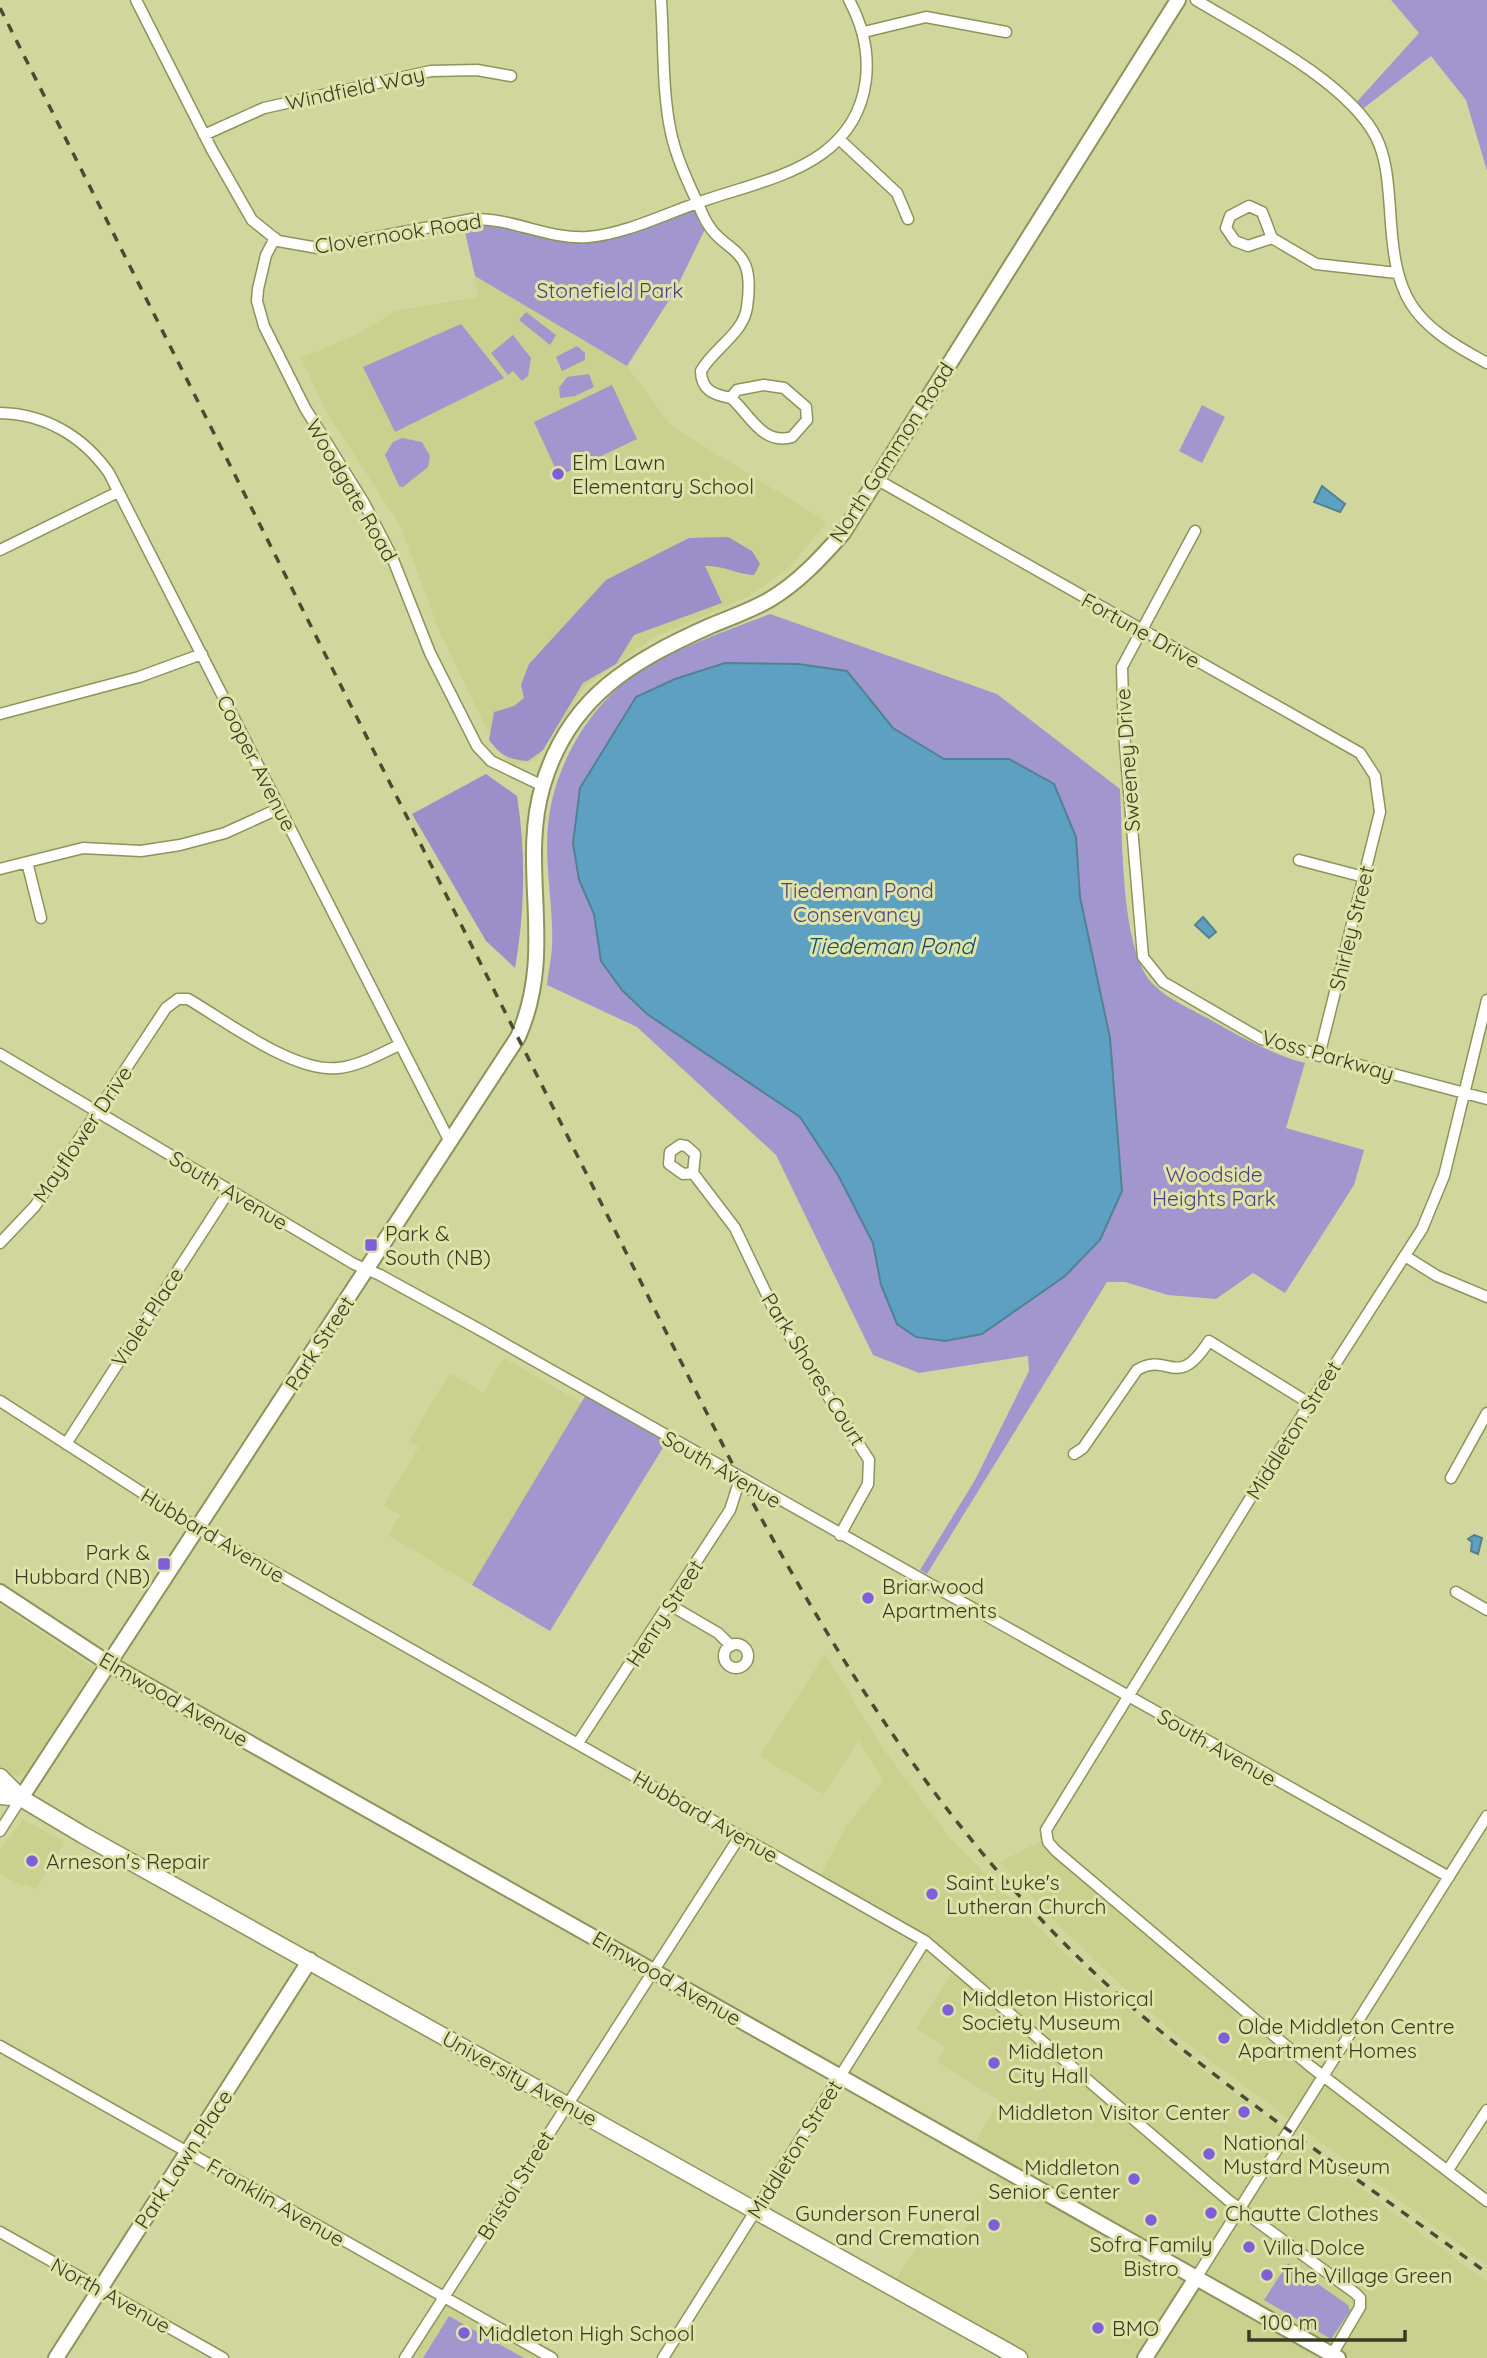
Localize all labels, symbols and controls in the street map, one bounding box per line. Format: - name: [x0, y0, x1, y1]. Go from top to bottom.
- street label: Windfield Way: [283, 61, 427, 115]
- street label: Clovernook Road: [313, 207, 483, 259]
- park label: Stonefield Park: [537, 277, 683, 303]
- street label: North Gammon Road: [823, 357, 959, 547]
- street label: Woodgate Road: [301, 414, 403, 566]
- place label: Elm Lawn Elementary School: [572, 449, 754, 499]
- marker: Elm Lawn Elementary School: [550, 466, 566, 482]
- street label: Fortune Drive: [1077, 587, 1205, 673]
- street label: Sweeney Drive: [1109, 688, 1145, 832]
- street label: Cooper Avenue: [212, 691, 302, 835]
- street label: Shirley Street: [1323, 863, 1379, 993]
- park label: Tiedeman Pond Conservancy: [780, 877, 934, 927]
- water label: Tiedeman Pond: [806, 931, 977, 960]
- street label: Voss Parkway: [1259, 1024, 1397, 1086]
- street label: Mayflower Drive: [27, 1061, 137, 1207]
- street label: South Avenue: [165, 1145, 293, 1235]
- park label: Woodside Heights Park: [1152, 1161, 1276, 1211]
- place label: Park & South (NB): [385, 1220, 491, 1270]
- marker: Park & South (NB): [363, 1237, 379, 1253]
- street label: Violet Place: [105, 1262, 189, 1372]
- street label: Park Shores Court: [757, 1288, 871, 1450]
- street label: Park Street: [279, 1291, 359, 1395]
- street label: Middleton Street: [1240, 1356, 1346, 1504]
- street label: South Avenue: [658, 1424, 786, 1514]
- street label: Hubbard Avenue: [136, 1482, 290, 1588]
- place label: Park & Hubbard (NB): [14, 1539, 150, 1589]
- street label: Henry Street: [620, 1555, 708, 1671]
- marker: Park & Hubbard (NB): [156, 1556, 172, 1572]
- place label: Briarwood Apartments: [882, 1573, 997, 1623]
- marker: Briarwood Apartments: [860, 1590, 876, 1606]
- street label: Elmwood Avenue: [95, 1646, 253, 1752]
- street label: South Avenue: [1153, 1702, 1281, 1792]
- street label: Hubbard Avenue: [629, 1764, 783, 1868]
- place label: Arneson's Repair: [46, 1848, 210, 1874]
- marker: Arneson's Repair: [24, 1853, 40, 1869]
- place label: Saint Luke's Lutheran Church: [946, 1869, 1106, 1919]
- marker: Saint Luke's Lutheran Church: [924, 1886, 940, 1902]
- street label: Elmwood Avenue: [588, 1925, 746, 2031]
- place label: Middleton Historical Society Museum: [962, 1985, 1154, 2035]
- marker: Middleton Historical Society Museum: [940, 2002, 956, 2018]
- place label: Olde Middleton Centre Apartment Homes: [1238, 2013, 1455, 2063]
- street label: University Avenue: [438, 2025, 602, 2131]
- marker: Olde Middleton Centre Apartment Homes: [1216, 2030, 1232, 2046]
- place label: Middleton City Hall: [1008, 2038, 1104, 2088]
- marker: Middleton City Hall: [986, 2055, 1002, 2071]
- street label: Middleton Street: [741, 2075, 847, 2223]
- street label: Park Lawn Place: [128, 2085, 238, 2233]
- place label: Middleton Visitor Center: [998, 2099, 1230, 2125]
- marker: Middleton Visitor Center: [1236, 2104, 1252, 2120]
- street label: Bristol Street: [471, 2126, 559, 2244]
- place label: National Mustard Museum: [1223, 2129, 1390, 2179]
- marker: National Mustard Museum: [1201, 2146, 1217, 2162]
- street label: Franklin Avenue: [203, 2152, 349, 2252]
- place label: Middleton Senior Center: [989, 2154, 1120, 2204]
- marker: Middleton Senior Center: [1126, 2171, 1142, 2187]
- place label: Gunderson Funeral and Cremation: [795, 2200, 980, 2250]
- place label: Chautte Clothes: [1225, 2200, 1379, 2226]
- marker: Chautte Clothes: [1203, 2205, 1219, 2221]
- marker: Sofra Family Bistro: [1143, 2212, 1159, 2228]
- marker: Gunderson Funeral and Cremation: [986, 2217, 1002, 2233]
- place label: Sofra Family Bistro: [1090, 2231, 1212, 2281]
- place label: Villa Dolce: [1263, 2234, 1365, 2260]
- marker: Villa Dolce: [1241, 2239, 1257, 2255]
- street label: North Avenue: [47, 2251, 175, 2339]
- place label: The Village Green: [1281, 2262, 1452, 2288]
- marker: The Village Green: [1259, 2267, 1275, 2283]
- scale bar: [1249, 2298, 1405, 2342]
- text: 100 m: [1260, 2309, 1318, 2335]
- place label: BMO: [1112, 2315, 1159, 2341]
- place label: Middleton High School: [478, 2320, 695, 2346]
- marker: BMO: [1090, 2320, 1106, 2336]
- marker: Middleton High School: [456, 2325, 472, 2341]

